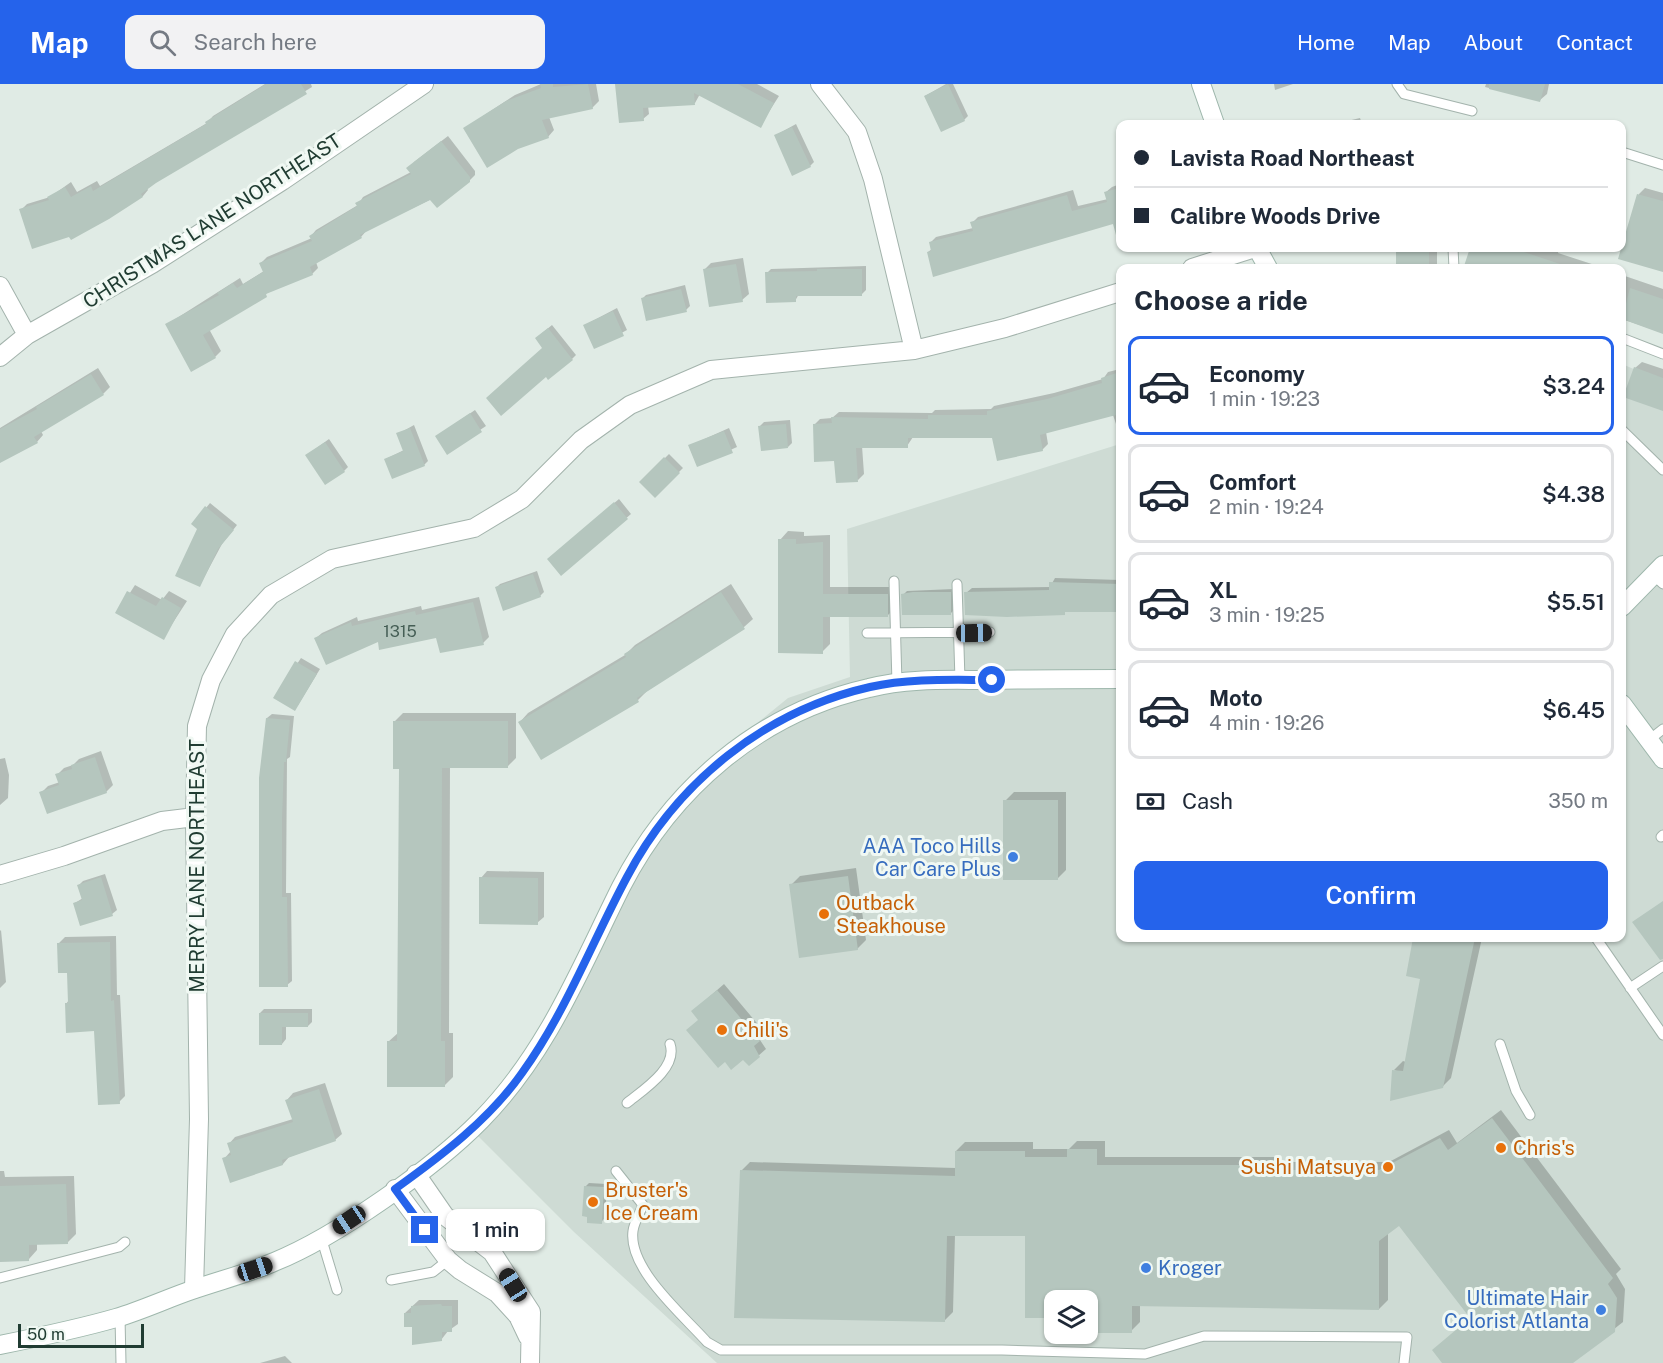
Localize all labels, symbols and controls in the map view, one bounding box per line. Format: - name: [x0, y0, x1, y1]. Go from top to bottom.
- search box: [125, 15, 545, 69]
- text: Map: [30, 26, 89, 59]
- icon: search: [146, 26, 179, 59]
- text: Search here: [194, 29, 317, 55]
- text: Home: [1297, 30, 1355, 55]
- text: Map: [1388, 30, 1431, 55]
- text: About: [1464, 30, 1523, 55]
- text: Contact: [1556, 30, 1633, 55]
- street label: CHRISTMAS LANE NORTHEAST: [78, 128, 346, 314]
- text: Lavista Road Northeast: [1170, 145, 1415, 171]
- text: Calibre Woods Drive: [1170, 203, 1380, 229]
- text: Choose a ride: [1134, 284, 1308, 316]
- icon: car: [1137, 359, 1191, 413]
- text: Economy: [1209, 361, 1305, 387]
- text: $3.24: [1542, 373, 1605, 399]
- text: 1 min · 19:23: [1209, 387, 1320, 411]
- icon: car: [1137, 467, 1191, 521]
- text: Comfort: [1209, 469, 1296, 495]
- text: $4.38: [1542, 481, 1605, 507]
- text: 2 min · 19:24: [1209, 495, 1324, 519]
- icon: car: [1137, 575, 1191, 629]
- text: XL: [1209, 577, 1237, 603]
- text: $5.51: [1547, 589, 1605, 615]
- text: 3 min · 19:25: [1209, 603, 1325, 627]
- house number: 1315: [383, 622, 417, 641]
- car: [956, 624, 992, 642]
- route start: [978, 666, 1005, 693]
- icon: car: [1137, 683, 1191, 737]
- text: Moto: [1209, 685, 1263, 711]
- text: $6.45: [1542, 697, 1605, 723]
- text: 4 min · 19:26: [1209, 711, 1324, 735]
- street label: MERRY LANE NORTHEAST: [185, 739, 209, 993]
- icon: cash: [1134, 785, 1167, 818]
- text: Cash: [1182, 788, 1233, 814]
- text: 350 m: [1548, 789, 1608, 813]
- place label: AAA Toco Hills Car Care Plus: [863, 834, 1001, 881]
- marker: AAA Toco Hills Car Care Plus: [1006, 850, 1020, 864]
- button: Confirm: [1134, 861, 1608, 930]
- place label: Outback Steakhouse: [836, 891, 946, 938]
- marker: Outback Steakhouse: [817, 907, 831, 921]
- place label: Chili's: [734, 1018, 789, 1042]
- marker: Chili's: [715, 1023, 729, 1037]
- place label: Chris's: [1513, 1136, 1575, 1160]
- marker: Chris's: [1494, 1141, 1508, 1155]
- place label: Sushi Matsuya: [1240, 1155, 1376, 1179]
- marker: Sushi Matsuya: [1381, 1160, 1395, 1174]
- place label: Bruster's Ice Cream: [605, 1178, 698, 1225]
- marker: Bruster's Ice Cream: [586, 1195, 600, 1209]
- car: [329, 1202, 369, 1238]
- callout: 1 min: [446, 1209, 545, 1251]
- route end: [411, 1216, 438, 1243]
- text: 1 min: [472, 1218, 519, 1242]
- car: [235, 1255, 275, 1283]
- place label: Kroger: [1158, 1256, 1222, 1280]
- marker: Kroger: [1139, 1261, 1153, 1275]
- car: [496, 1265, 530, 1305]
- place label: Ultimate Hair Colorist Atlanta: [1444, 1286, 1589, 1333]
- map controls: [1044, 1290, 1098, 1344]
- button: layers: [1044, 1290, 1098, 1344]
- marker: Ultimate Hair Colorist Atlanta: [1594, 1303, 1608, 1317]
- scale bar: [18, 1321, 144, 1348]
- text: 50 m: [27, 1325, 65, 1344]

